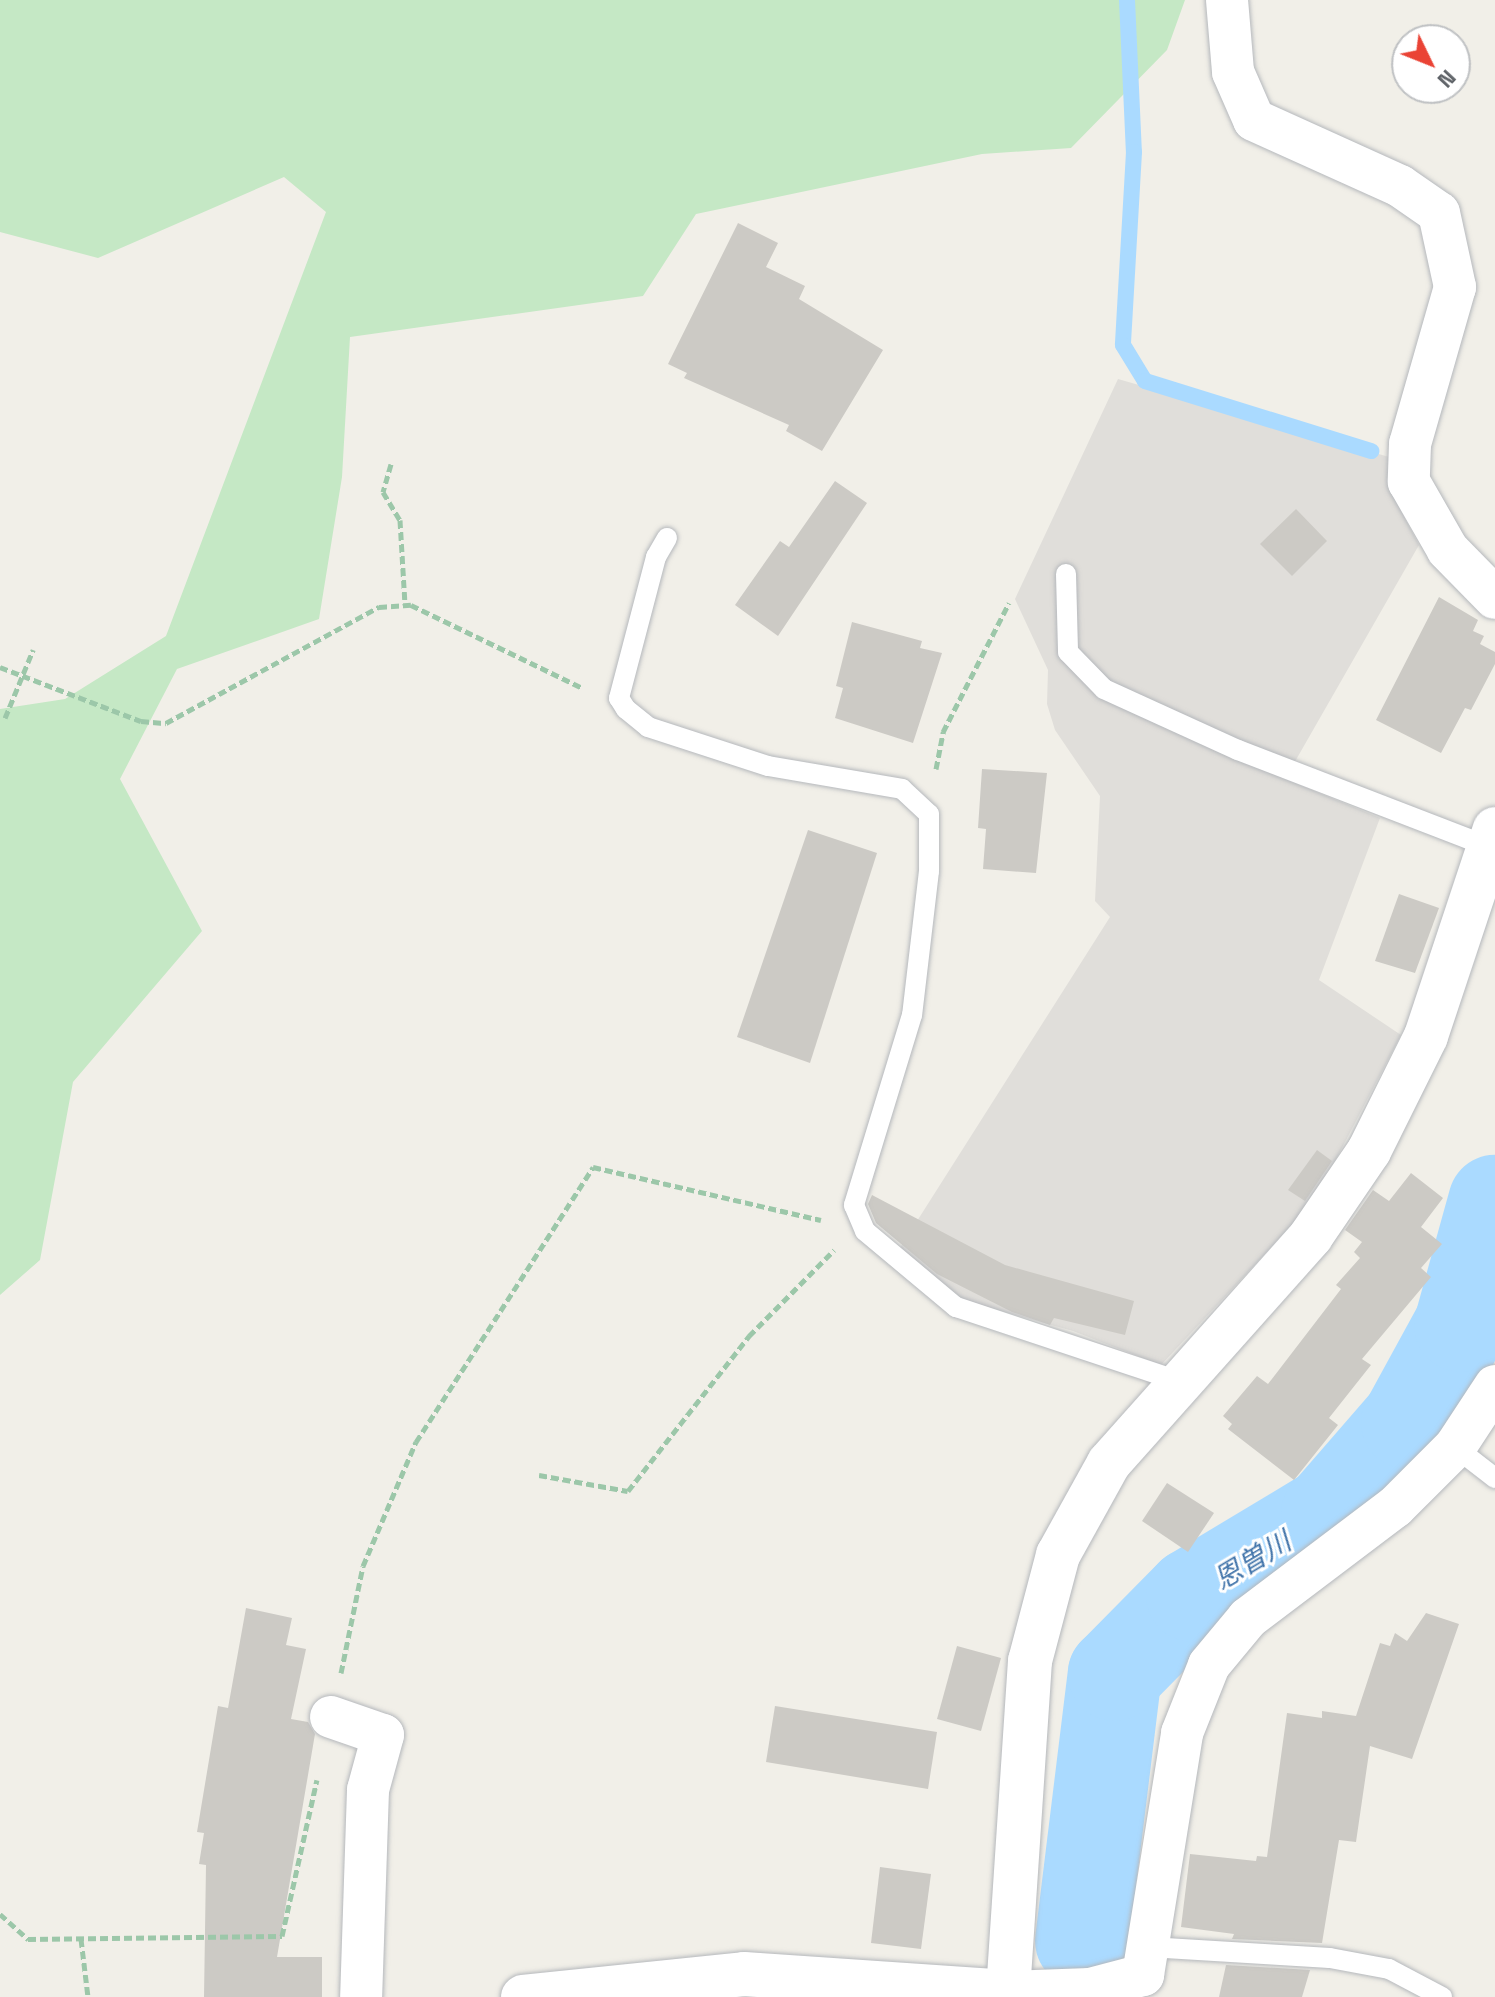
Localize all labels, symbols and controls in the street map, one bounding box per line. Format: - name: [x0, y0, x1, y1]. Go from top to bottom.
- north arrow: [1391, 24, 1471, 104]
- text: N: [1432, 64, 1462, 94]
- water label: 恩曽川: [1207, 1524, 1297, 1596]

